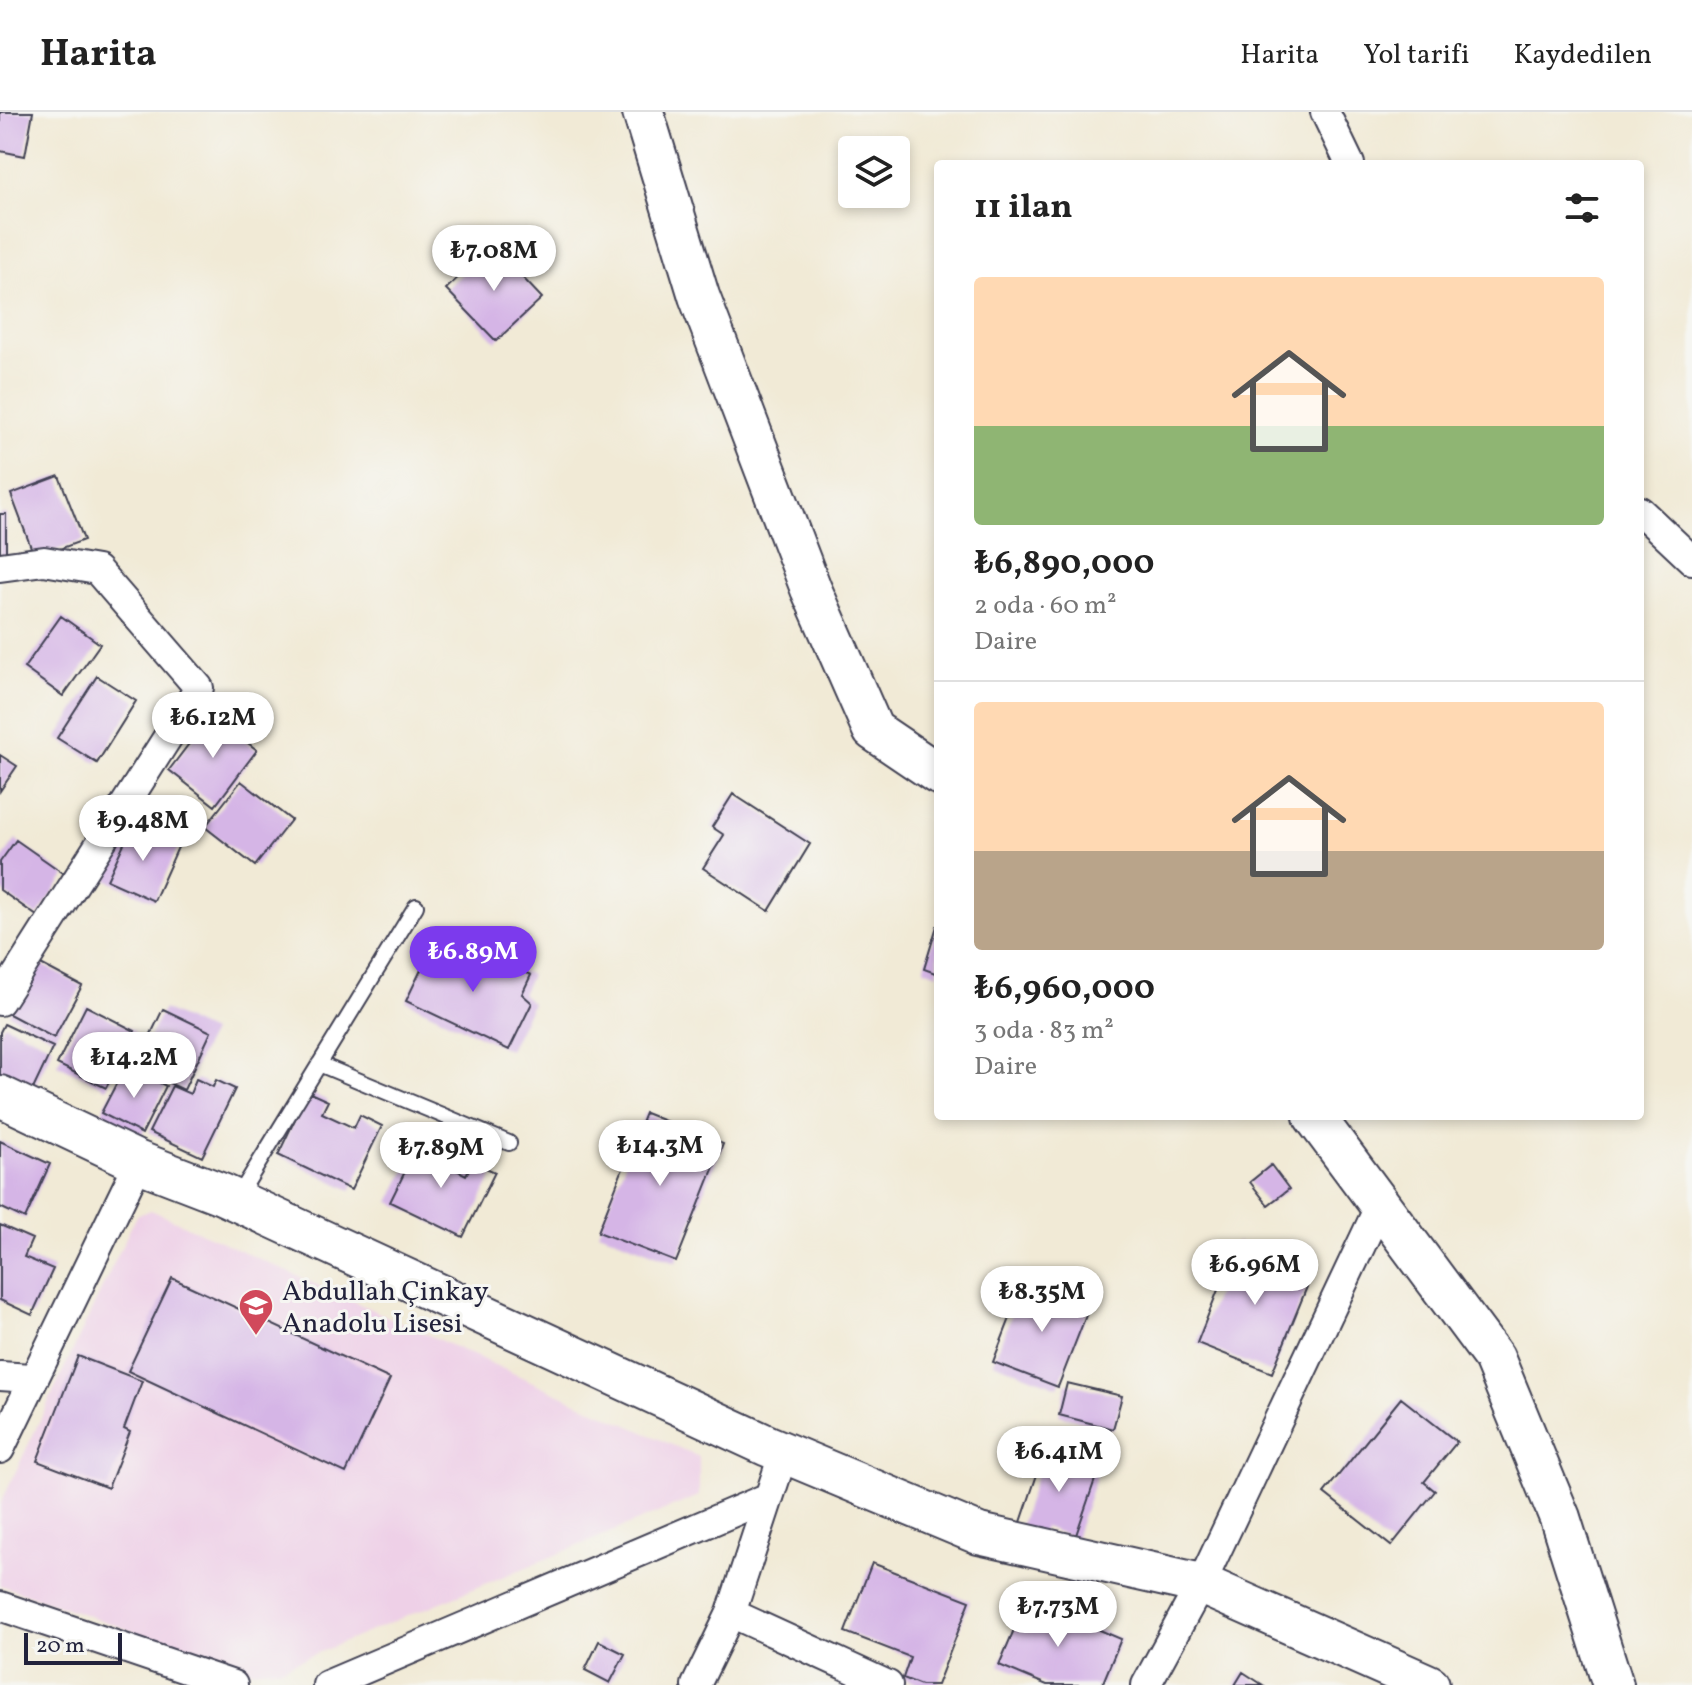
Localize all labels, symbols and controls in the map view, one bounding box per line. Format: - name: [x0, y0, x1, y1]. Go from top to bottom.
- text: Harita: [40, 29, 157, 82]
- text: Harita: [1240, 36, 1319, 75]
- text: Yol tarifi: [1363, 36, 1469, 75]
- text: Kaydedilen: [1513, 36, 1652, 75]
- map controls: [838, 136, 910, 208]
- button: layers: [838, 136, 910, 208]
- text: 11 ilan: [974, 185, 1073, 232]
- icon: filters: [1560, 186, 1604, 230]
- pin: ₺7.08M: [429, 225, 559, 293]
- text: ₺7.08M: [450, 233, 538, 269]
- icon: home: [1217, 329, 1361, 473]
- text: ₺6,890,000: [974, 541, 1155, 588]
- text: 2 oda · 60 m²: [974, 588, 1117, 624]
- text: Daire: [974, 624, 1037, 660]
- pin: ₺6.12M: [148, 692, 278, 760]
- text: ₺6.12M: [170, 700, 256, 736]
- icon: home: [1217, 754, 1361, 898]
- pin: ₺9.48M: [78, 795, 208, 863]
- text: ₺9.48M: [97, 803, 189, 839]
- pin: ₺6.89M: [408, 926, 538, 994]
- text: ₺6.89M: [428, 934, 518, 970]
- text: ₺6,960,000: [974, 966, 1155, 1013]
- text: 3 oda · 83 m²: [974, 1013, 1114, 1049]
- pin: ₺14.2M: [69, 1032, 199, 1100]
- text: ₺14.2M: [90, 1040, 178, 1076]
- text: Daire: [974, 1049, 1037, 1085]
- pin: ₺14.3M: [595, 1120, 725, 1188]
- pin: ₺7.89M: [376, 1122, 506, 1190]
- text: ₺14.3M: [617, 1128, 703, 1164]
- text: ₺7.89M: [398, 1130, 484, 1166]
- pin: ₺6.96M: [1190, 1239, 1320, 1307]
- text: ₺6.96M: [1209, 1247, 1301, 1283]
- pin: ₺8.35M: [977, 1266, 1107, 1334]
- place label: Abdullah Çinkay Anadolu Lisesi: [282, 1273, 489, 1344]
- text: ₺8.35M: [999, 1274, 1085, 1310]
- school or university icon: Abdullah Çinkay Anadolu Lisesi: [237, 1287, 275, 1337]
- pin: ₺6.41M: [994, 1426, 1124, 1494]
- text: ₺6.41M: [1015, 1434, 1103, 1470]
- pin: ₺7.73M: [993, 1581, 1123, 1649]
- text: ₺7.73M: [1017, 1589, 1099, 1625]
- scale bar: [24, 1629, 122, 1665]
- text: 20 m: [36, 1631, 85, 1662]

